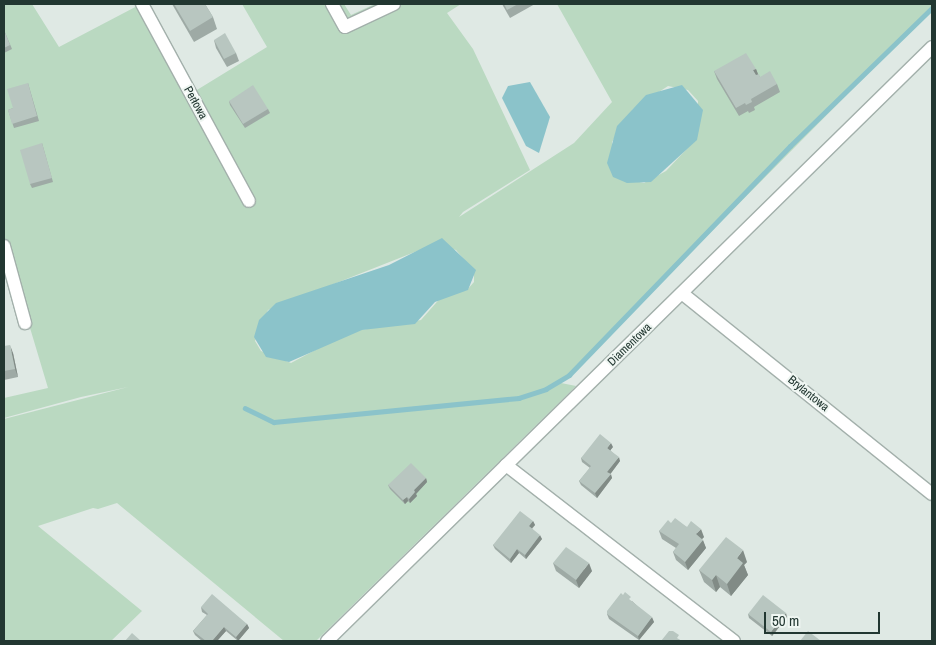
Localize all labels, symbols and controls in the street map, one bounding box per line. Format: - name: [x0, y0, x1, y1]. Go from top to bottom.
- street label: Perłowa: [180, 84, 210, 122]
- street label: Diamentowa: [605, 321, 655, 369]
- street label: Brylantowa: [785, 373, 831, 415]
- scale bar: [766, 602, 882, 634]
- text: 50 m: [772, 610, 799, 631]

